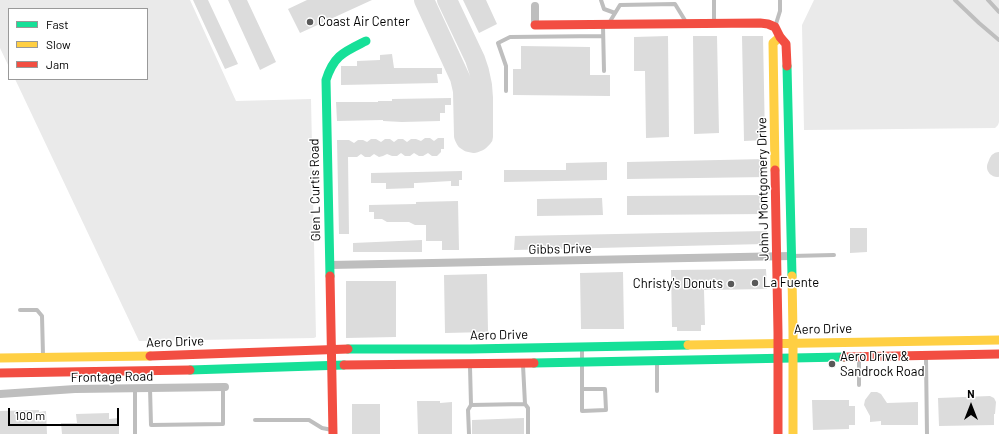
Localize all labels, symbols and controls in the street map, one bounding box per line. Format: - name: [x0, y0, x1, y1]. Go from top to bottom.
- legend: [8, 8, 148, 80]
- place label: Coast Air Center: [318, 14, 410, 30]
- text: Fast: [46, 17, 69, 31]
- marker: Coast Air Center: [305, 17, 315, 27]
- text: Slow: [46, 37, 71, 51]
- text: Jam: [46, 57, 69, 71]
- street label: John J Montgomery Drive: [754, 117, 772, 261]
- street label: Glen L Curtis Road: [306, 138, 324, 242]
- street label: Gibbs Drive: [528, 241, 592, 257]
- place label: La Fuente: [763, 275, 819, 291]
- place label: Christy's Donuts: [633, 276, 723, 292]
- marker: La Fuente: [750, 278, 760, 288]
- marker: Christy's Donuts: [726, 279, 736, 289]
- street label: Aero Drive: [794, 321, 852, 337]
- street label: Aero Drive: [470, 327, 528, 343]
- street label: Aero Drive: [146, 333, 204, 351]
- place label: Aero Drive & Sandrock Road: [840, 349, 925, 380]
- marker: Aero Drive & Sandrock Road: [827, 359, 837, 369]
- street label: Frontage Road: [71, 368, 153, 386]
- north arrow: [951, 386, 991, 426]
- text: N: [967, 387, 975, 400]
- scale bar: [10, 400, 121, 426]
- text: 100 m: [15, 408, 45, 422]

